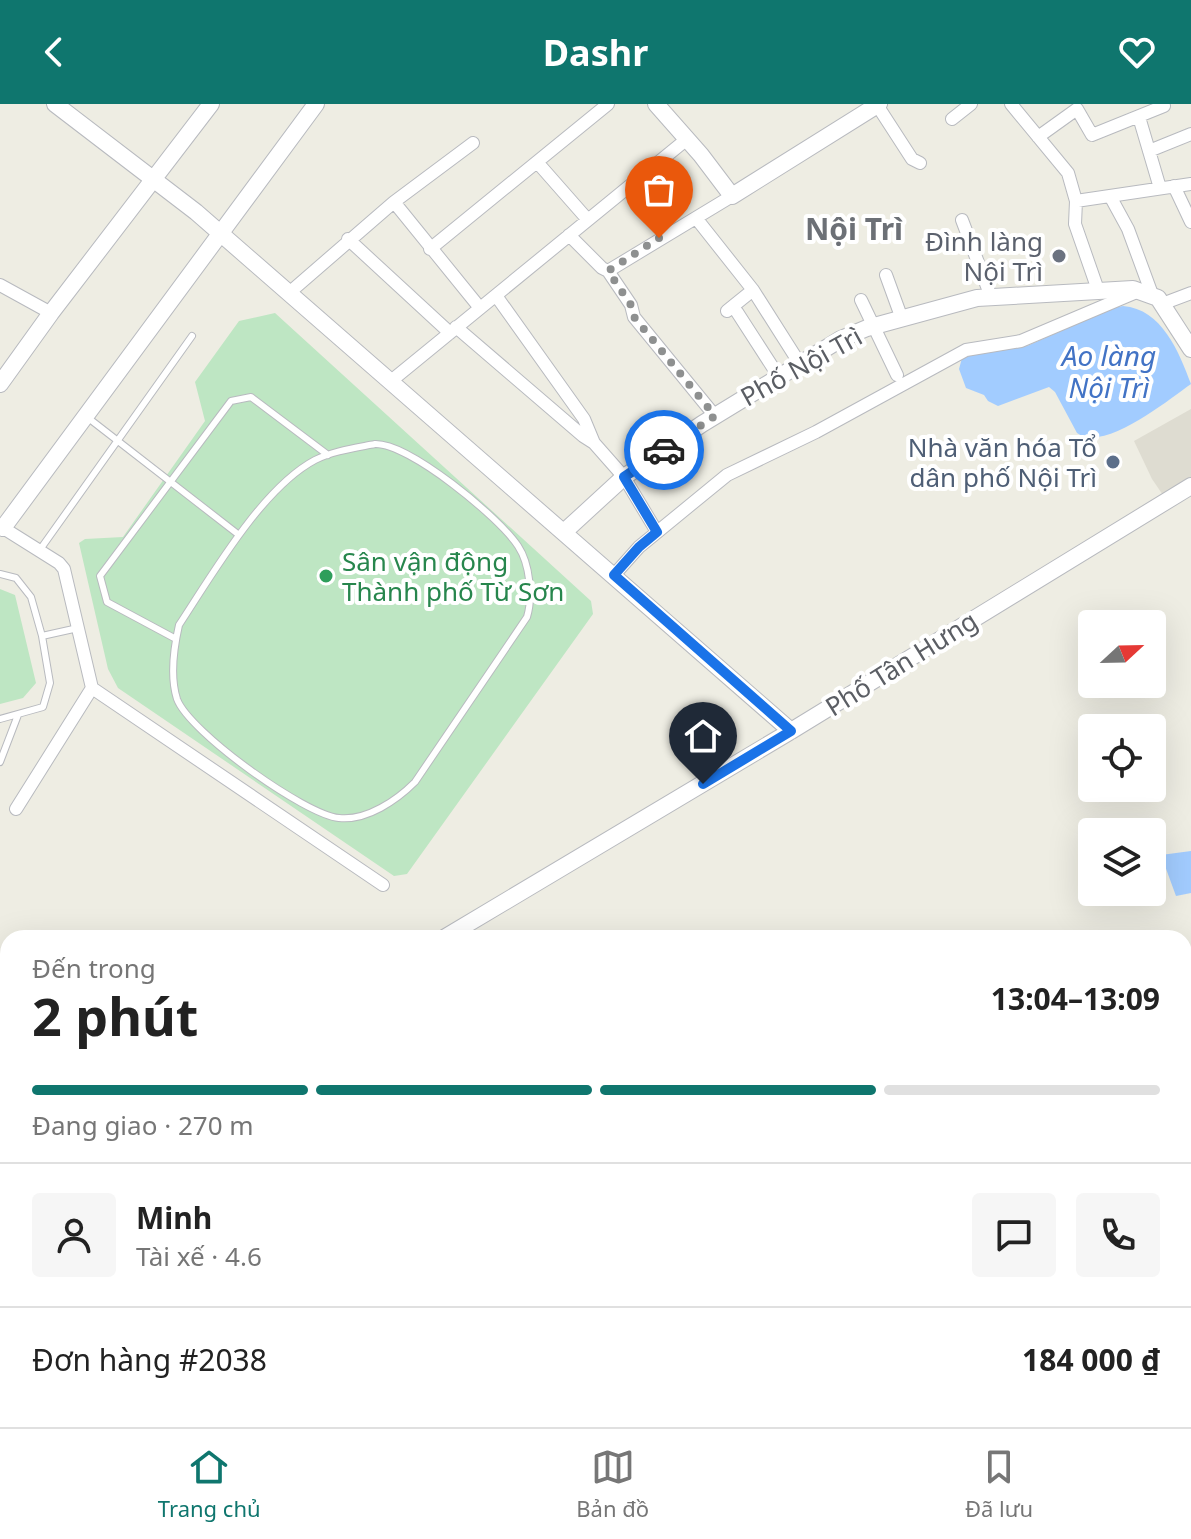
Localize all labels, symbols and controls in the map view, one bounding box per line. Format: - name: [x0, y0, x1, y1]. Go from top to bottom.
- text: Dashr: [543, 28, 648, 77]
- icon: back: [32, 30, 76, 74]
- icon: heart: [1115, 30, 1159, 74]
- pin: [625, 156, 693, 238]
- icon: bag: [637, 168, 681, 212]
- district label: Nội Trì: [805, 208, 903, 249]
- place label: Đình làng Nội Trì: [925, 223, 1043, 289]
- marker: Đình làng Nội Trì: [1050, 247, 1068, 265]
- street label: Phố Nội Trì: [734, 318, 868, 414]
- water label: Ao làng Nội Trì: [1060, 336, 1156, 406]
- courier: [624, 410, 704, 490]
- icon: car: [642, 428, 686, 472]
- place label: Nhà văn hóa Tổ dân phố Nội Trì: [908, 429, 1097, 495]
- marker: Nhà văn hóa Tổ dân phố Nội Trì: [1104, 453, 1122, 471]
- place label: Sân vận động Thành phố Từ Sơn: [342, 543, 564, 609]
- marker: Sân vận động Thành phố Từ Sơn: [317, 567, 335, 585]
- street label: Phố Tân Hưng: [818, 602, 984, 724]
- north arrow: [1078, 610, 1166, 698]
- map controls: [1078, 610, 1166, 906]
- pin: [669, 702, 737, 784]
- icon: home: [681, 714, 725, 758]
- button: locate: [1078, 714, 1166, 802]
- button: layers: [1078, 818, 1166, 906]
- text: Đến trong: [32, 950, 156, 986]
- text: 13:04–13:09: [991, 978, 1160, 1019]
- text: 2 phút: [32, 980, 198, 1051]
- text: Đang giao · 270 m: [32, 1107, 254, 1143]
- button: person: [32, 1193, 116, 1277]
- button: chat: [972, 1193, 1056, 1277]
- button: phone: [1076, 1193, 1160, 1277]
- text: Minh: [136, 1197, 212, 1238]
- text: Tài xế · 4.6: [136, 1238, 262, 1274]
- text: Đơn hàng #2038: [32, 1339, 267, 1380]
- text: 184 000 ₫: [1022, 1339, 1160, 1380]
- tab: Trang chủ: [158, 1445, 261, 1523]
- tab: Bản đồ: [576, 1445, 649, 1523]
- tab: Đã lưu: [965, 1445, 1033, 1523]

